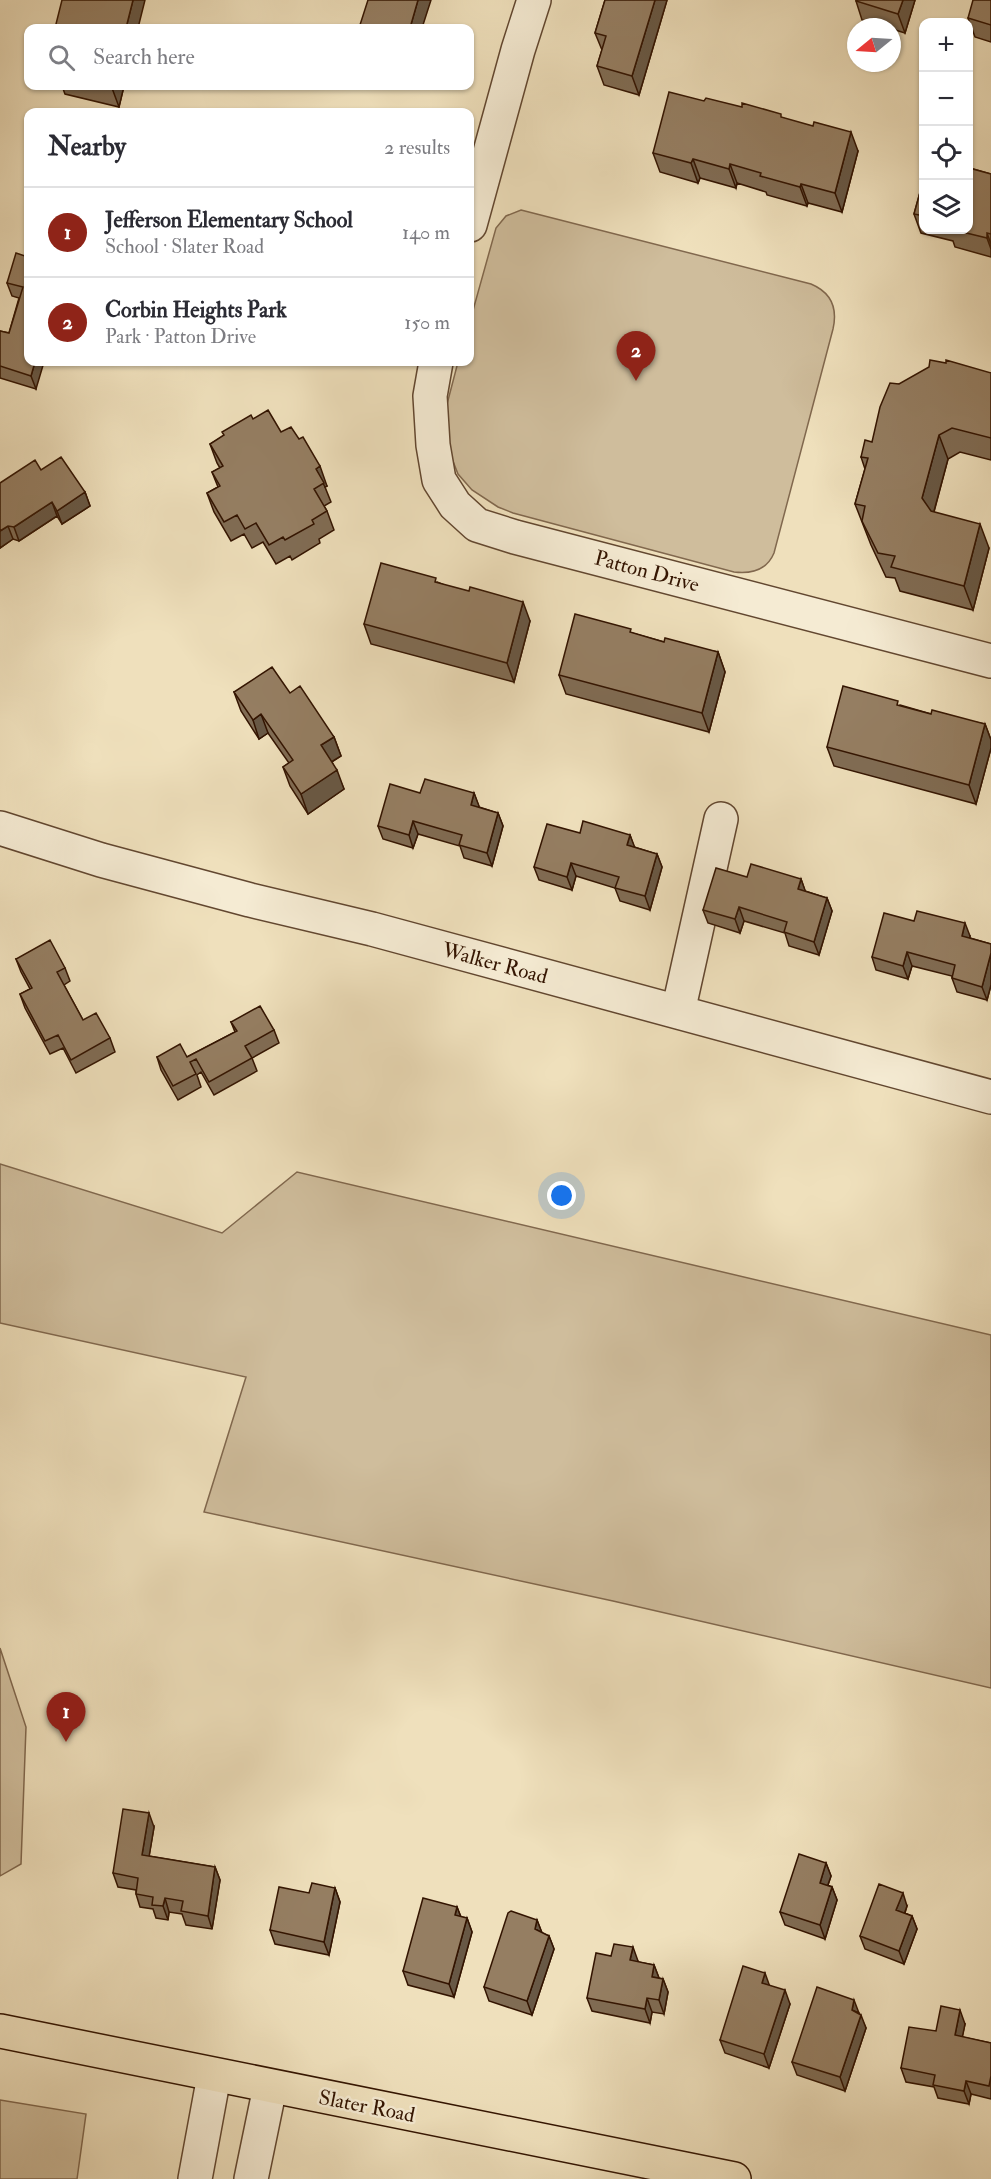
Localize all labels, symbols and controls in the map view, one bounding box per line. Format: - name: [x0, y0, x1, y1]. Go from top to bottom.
- north arrow: [847, 18, 901, 72]
- map controls: [919, 18, 973, 234]
- button: +: [919, 18, 973, 72]
- search box: [24, 24, 474, 90]
- icon: search: [45, 41, 78, 74]
- text: Search here: [93, 43, 195, 71]
- button: −: [919, 72, 973, 126]
- button: locate: [919, 126, 973, 180]
- text: Nearby: [48, 131, 126, 163]
- text: 2 results: [384, 135, 450, 160]
- button: layers: [919, 180, 973, 234]
- text: Jefferson Elementary School: [105, 206, 353, 234]
- text: 1: [64, 220, 71, 245]
- text: 140 m: [402, 220, 450, 245]
- text: School · Slater Road: [105, 234, 264, 259]
- text: Corbin Heights Park: [105, 296, 287, 324]
- text: 2: [62, 310, 73, 335]
- text: 150 m: [404, 310, 450, 335]
- text: Park · Patton Drive: [105, 324, 256, 349]
- pin: 2: [616, 332, 656, 381]
- street label: Patton Drive: [592, 545, 702, 598]
- street label: Walker Road: [438, 936, 551, 991]
- your location: [547, 1181, 576, 1210]
- pin: 1: [46, 1692, 86, 1742]
- street label: Slater Road: [317, 2084, 418, 2129]

